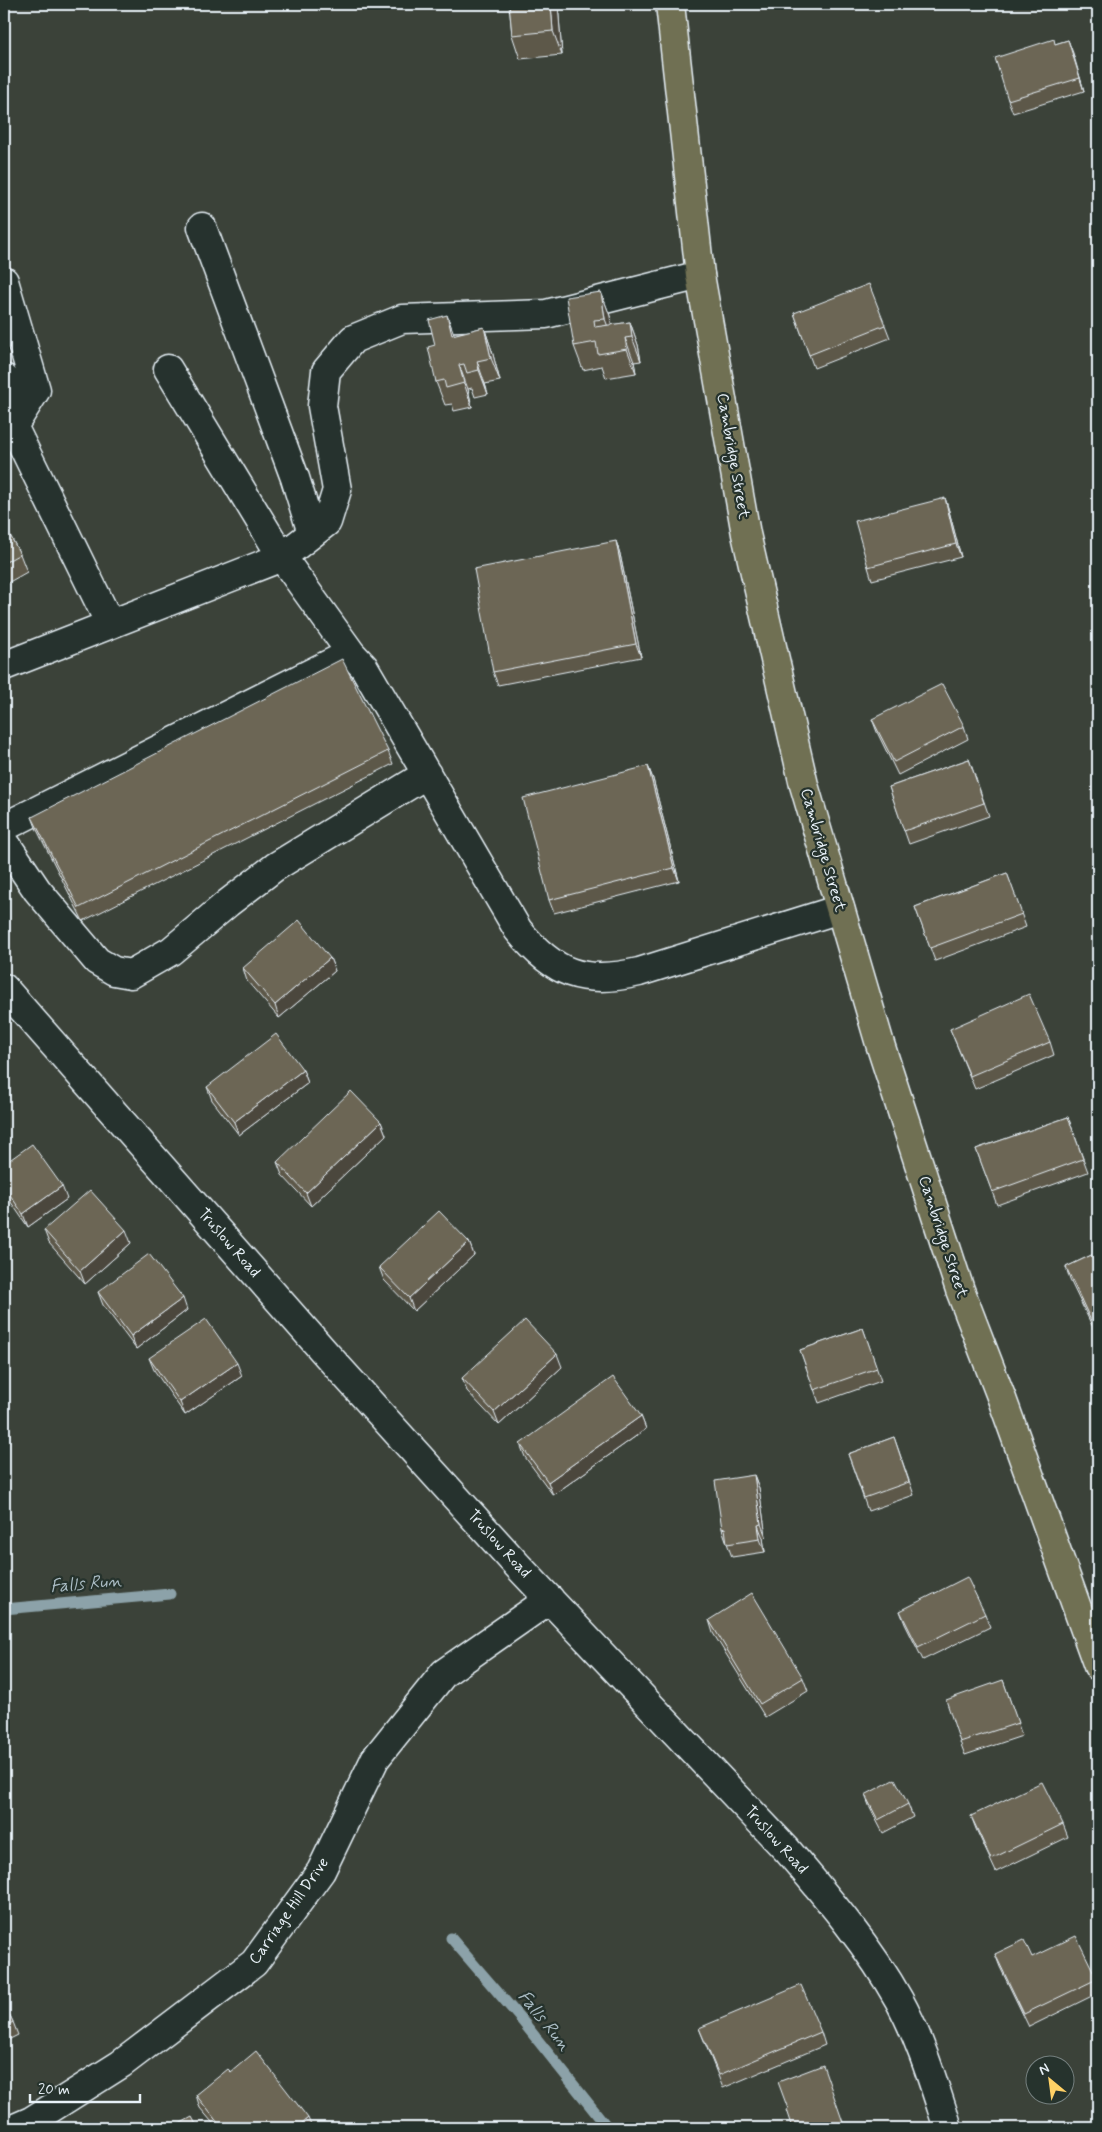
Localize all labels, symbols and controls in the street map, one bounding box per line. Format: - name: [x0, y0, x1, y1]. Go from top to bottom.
- street label: Cambridge Street: [711, 391, 755, 521]
- street label: Cambridge Street: [794, 786, 851, 915]
- street label: Cambridge Street: [912, 1173, 973, 1302]
- street label: Truslow Road: [193, 1204, 265, 1282]
- street label: Truslow Road: [463, 1505, 535, 1583]
- water label: Falls Run: [49, 1569, 123, 1599]
- street label: Truslow Road: [740, 1801, 812, 1879]
- street label: Carriage Hill Drive: [244, 1853, 334, 1969]
- water label: Falls Run: [512, 1986, 576, 2056]
- north arrow: [1024, 2054, 1074, 2104]
- text: N: [1036, 2059, 1053, 2080]
- scale bar: [30, 2072, 140, 2104]
- text: 20 m: [38, 2080, 70, 2100]

